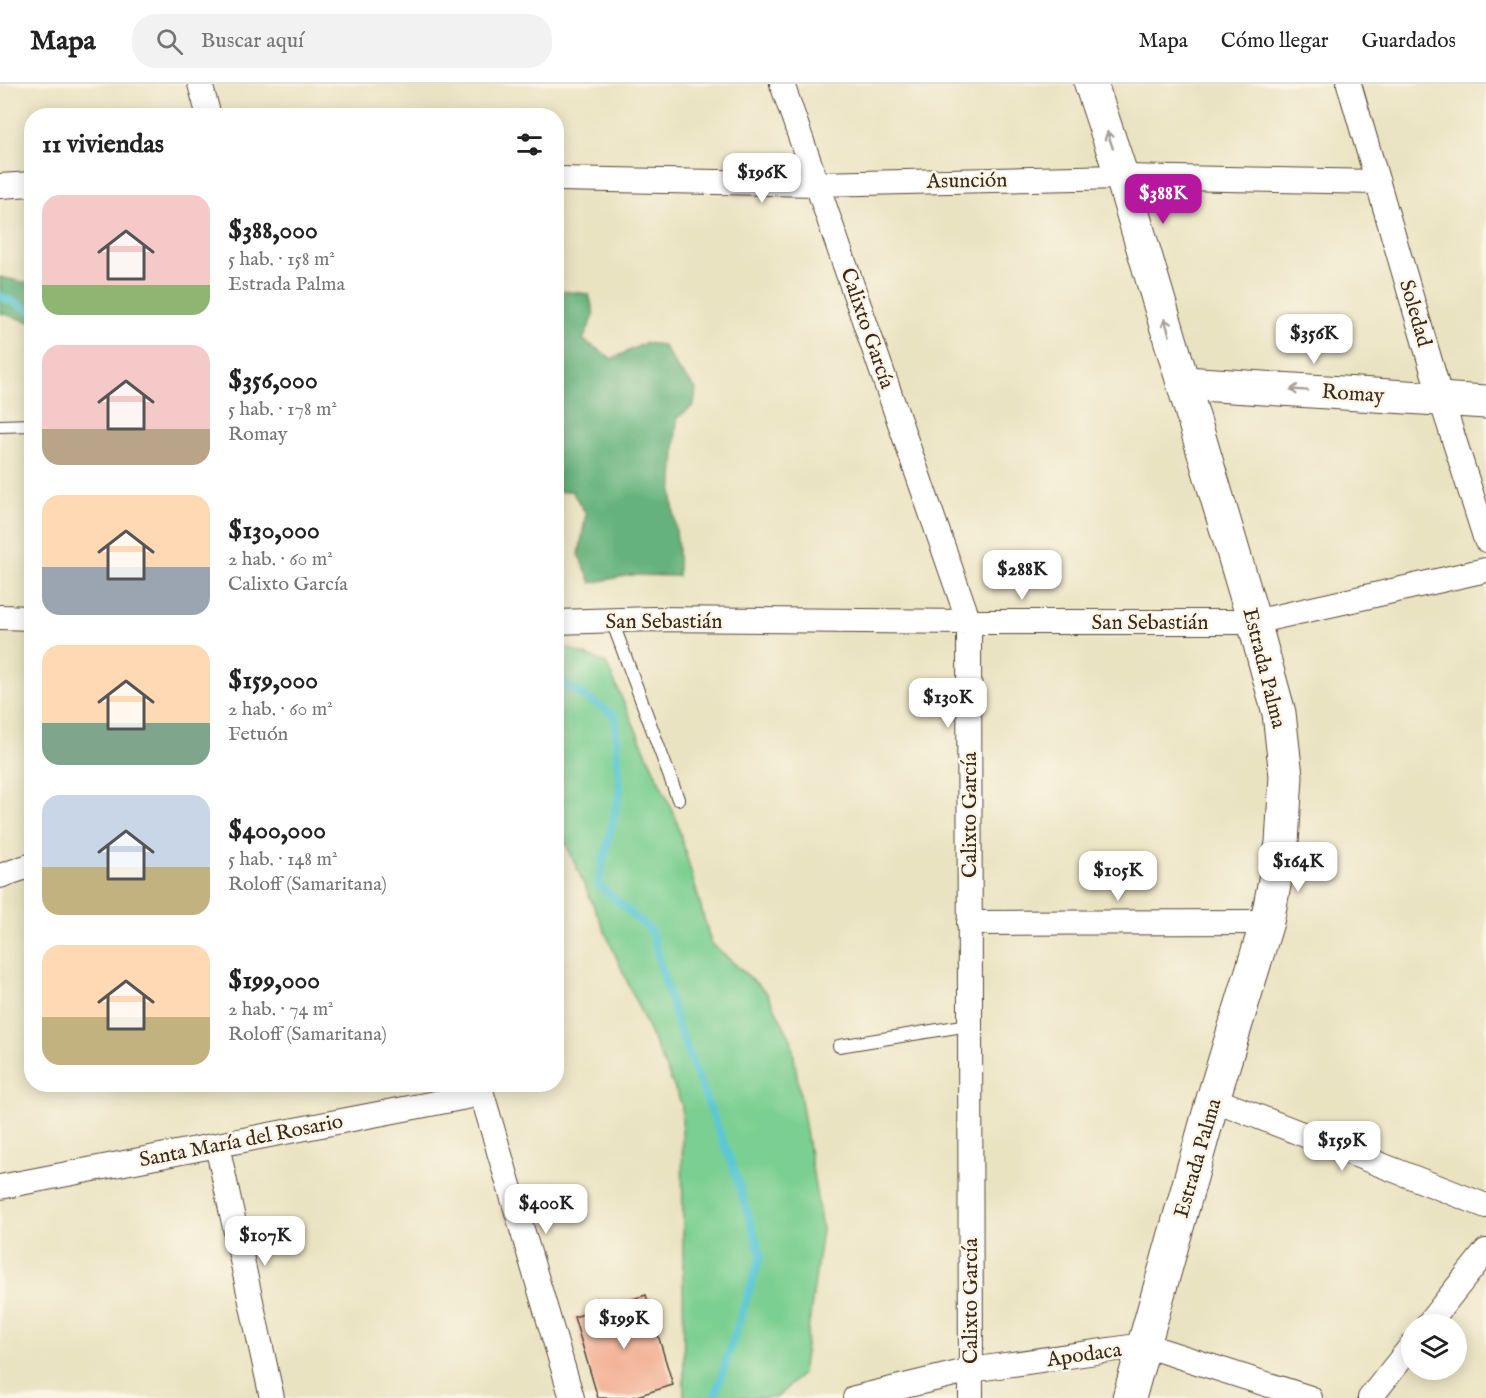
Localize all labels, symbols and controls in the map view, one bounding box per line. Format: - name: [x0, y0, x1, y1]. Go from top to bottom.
- search box: [132, 14, 552, 68]
- text: Mapa: [30, 24, 96, 59]
- icon: search: [153, 25, 186, 58]
- text: Buscar aquí: [201, 27, 304, 55]
- text: Mapa: [1139, 28, 1188, 55]
- text: Cómo llegar: [1221, 28, 1328, 55]
- text: Guardados: [1361, 28, 1456, 55]
- text: 11 viviendas: [42, 128, 164, 161]
- icon: filters: [513, 128, 546, 161]
- one-way arrow: [1104, 131, 1115, 150]
- pin: $196K: [720, 153, 804, 204]
- text: $196K: [737, 160, 787, 185]
- street label: Asunción: [925, 167, 1008, 196]
- pin: $388K: [1121, 174, 1205, 225]
- text: $388K: [1139, 181, 1187, 206]
- text: $388,000: [228, 214, 318, 247]
- icon: home: [90, 219, 162, 291]
- text: 5 hab. · 158 m²: [228, 247, 335, 272]
- street label: Calixto García: [833, 265, 900, 393]
- text: Estrada Palma: [228, 272, 345, 297]
- street label: Soledad: [1392, 277, 1437, 351]
- pin: $356K: [1272, 314, 1356, 365]
- one-way arrow: [1161, 318, 1172, 337]
- text: $356K: [1290, 321, 1338, 346]
- text: $356,000: [228, 364, 318, 397]
- icon: home: [90, 369, 162, 441]
- street label: Romay: [1321, 379, 1386, 410]
- one-way arrow: [1289, 384, 1309, 395]
- text: 5 hab. · 178 m²: [228, 397, 337, 422]
- text: Romay: [228, 422, 288, 447]
- text: $130,000: [228, 514, 320, 547]
- icon: home: [90, 519, 162, 591]
- text: 2 hab. · 60 m²: [228, 547, 333, 572]
- pin: $288K: [980, 550, 1064, 601]
- text: $288K: [997, 557, 1047, 582]
- text: Calixto García: [228, 572, 348, 597]
- street label: Estrada Palma: [1236, 605, 1292, 732]
- street label: San Sebastián: [606, 609, 722, 636]
- street label: San Sebastián: [1092, 610, 1208, 637]
- text: $159,000: [228, 664, 318, 697]
- icon: home: [90, 669, 162, 741]
- pin: $130K: [906, 678, 990, 729]
- text: $130K: [923, 685, 973, 710]
- text: 2 hab. · 60 m²: [228, 697, 333, 722]
- text: Fetuón: [228, 722, 288, 747]
- street label: Calixto García: [957, 751, 984, 878]
- text: $400,000: [228, 814, 326, 847]
- icon: home: [90, 819, 162, 891]
- pin: $164K: [1256, 842, 1340, 893]
- text: 5 hab. · 148 m²: [228, 847, 338, 872]
- text: $164K: [1272, 849, 1324, 874]
- pin: $105K: [1076, 851, 1160, 902]
- text: $105K: [1093, 858, 1143, 883]
- text: Roloff (Samaritana): [228, 872, 387, 897]
- text: $199,000: [228, 964, 320, 997]
- icon: home: [90, 969, 162, 1041]
- text: 2 hab. · 74 m²: [228, 997, 334, 1022]
- text: Roloff (Samaritana): [228, 1022, 387, 1047]
- street label: Estrada Palma: [1169, 1095, 1229, 1221]
- street label: Santa María del Rosario: [137, 1108, 345, 1174]
- pin: $159K: [1300, 1121, 1384, 1172]
- text: $159K: [1318, 1128, 1366, 1153]
- pin: $400K: [504, 1184, 588, 1235]
- text: $400K: [519, 1191, 574, 1216]
- pin: $107K: [223, 1216, 307, 1267]
- text: $107K: [239, 1223, 291, 1248]
- street label: Calixto García: [958, 1237, 985, 1364]
- pin: $199K: [582, 1299, 666, 1350]
- text: $199K: [599, 1306, 649, 1331]
- map controls: [1401, 1314, 1467, 1380]
- button: layers: [1401, 1314, 1467, 1380]
- street label: Apodaca: [1044, 1337, 1124, 1374]

